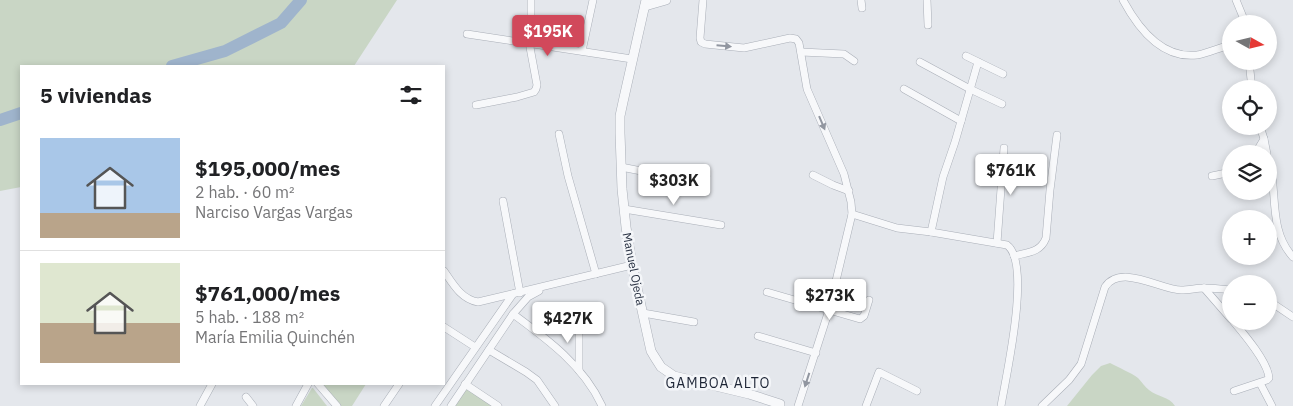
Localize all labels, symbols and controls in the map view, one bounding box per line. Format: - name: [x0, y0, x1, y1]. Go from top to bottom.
- pin: $195K: [513, 15, 583, 57]
- north arrow: [1222, 15, 1278, 70]
- map controls: [1222, 15, 1277, 330]
- text: $195K: [523, 21, 573, 41]
- one-way arrow: [717, 42, 733, 50]
- button: locate: [1222, 80, 1277, 135]
- text: 5 viviendas: [40, 81, 152, 109]
- icon: filters: [397, 81, 425, 109]
- one-way arrow: [819, 116, 827, 131]
- button: layers: [1222, 145, 1277, 200]
- text: $195,000/mes: [195, 154, 340, 182]
- pin: $761K: [976, 154, 1046, 196]
- icon: home: [80, 158, 140, 218]
- text: $761K: [986, 160, 1036, 180]
- pin: $303K: [639, 164, 709, 206]
- text: $303K: [649, 170, 699, 190]
- text: 2 hab. · 60 m²: [195, 182, 295, 202]
- text: Narciso Vargas Vargas: [195, 202, 353, 222]
- button: +: [1222, 210, 1277, 265]
- street label: Manuel Ojeda: [620, 231, 649, 307]
- button: −: [1222, 275, 1277, 330]
- pin: $273K: [795, 278, 865, 321]
- text: $761,000/mes: [195, 279, 340, 307]
- icon: home: [80, 283, 140, 343]
- text: $273K: [805, 285, 855, 305]
- pin: $427K: [533, 302, 603, 344]
- text: 5 hab. · 188 m²: [195, 307, 304, 327]
- text: $427K: [543, 308, 593, 328]
- text: María Emilia Quinchén: [195, 327, 355, 347]
- one-way arrow: [803, 372, 810, 387]
- district label: GAMBOA ALTO: [666, 374, 770, 392]

